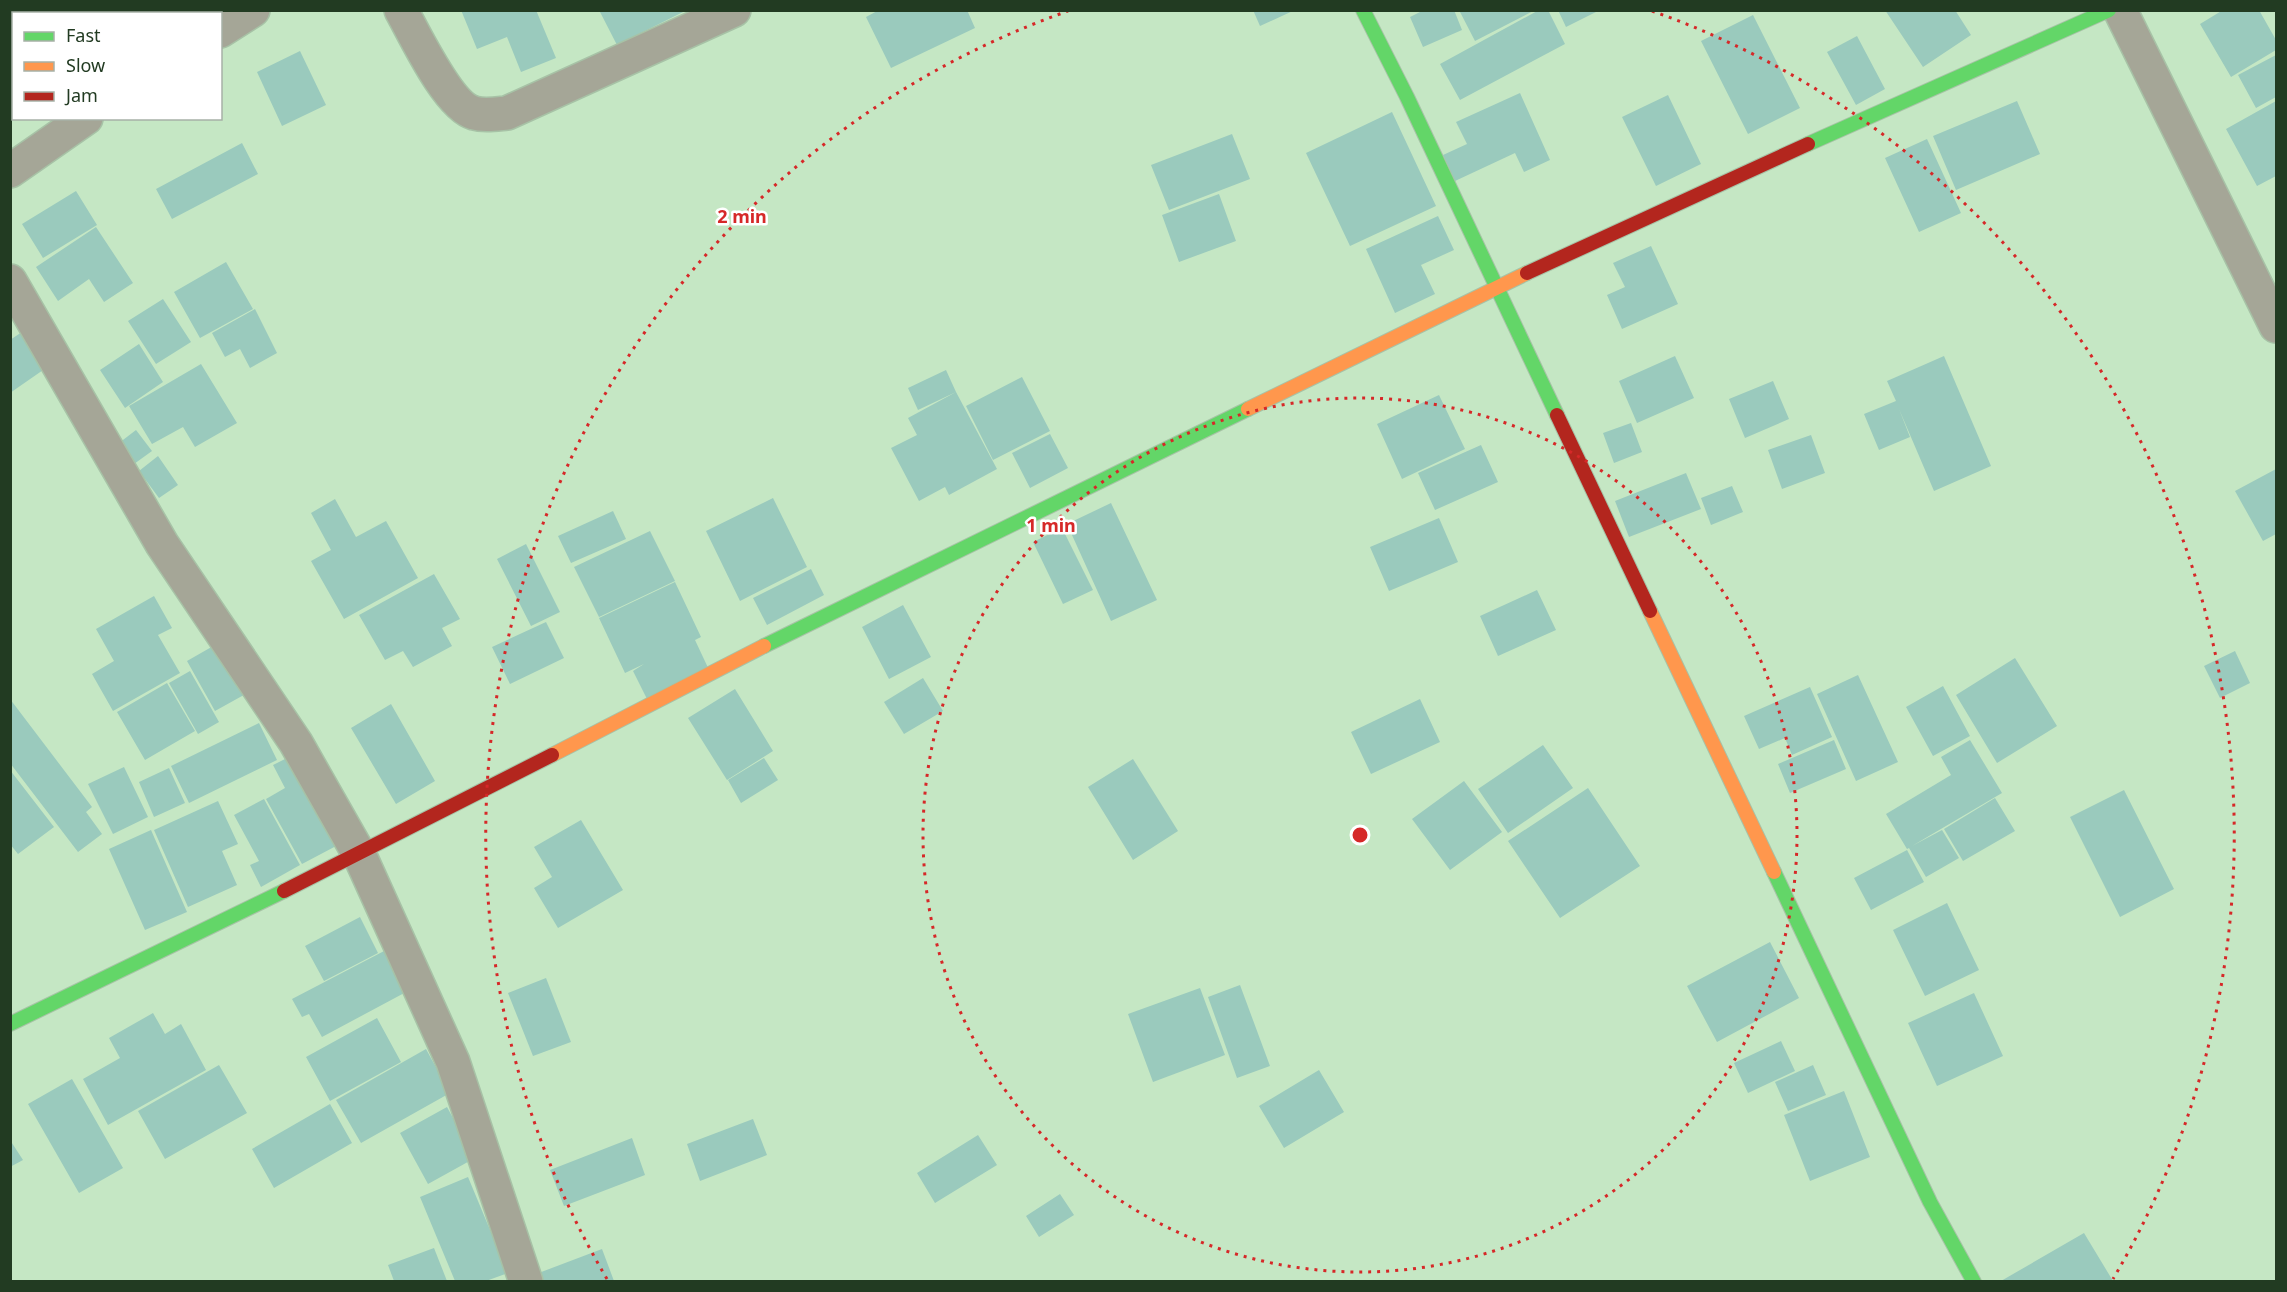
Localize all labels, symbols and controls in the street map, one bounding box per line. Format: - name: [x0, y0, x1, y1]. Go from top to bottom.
- legend: [12, 12, 222, 120]
- text: Fast: [66, 23, 101, 47]
- text: Slow: [66, 53, 105, 77]
- text: Jam: [64, 83, 98, 107]
- text: 2 min: [717, 204, 767, 228]
- text: 1 min: [1026, 513, 1076, 537]
- centre of rings: [1350, 825, 1370, 845]

